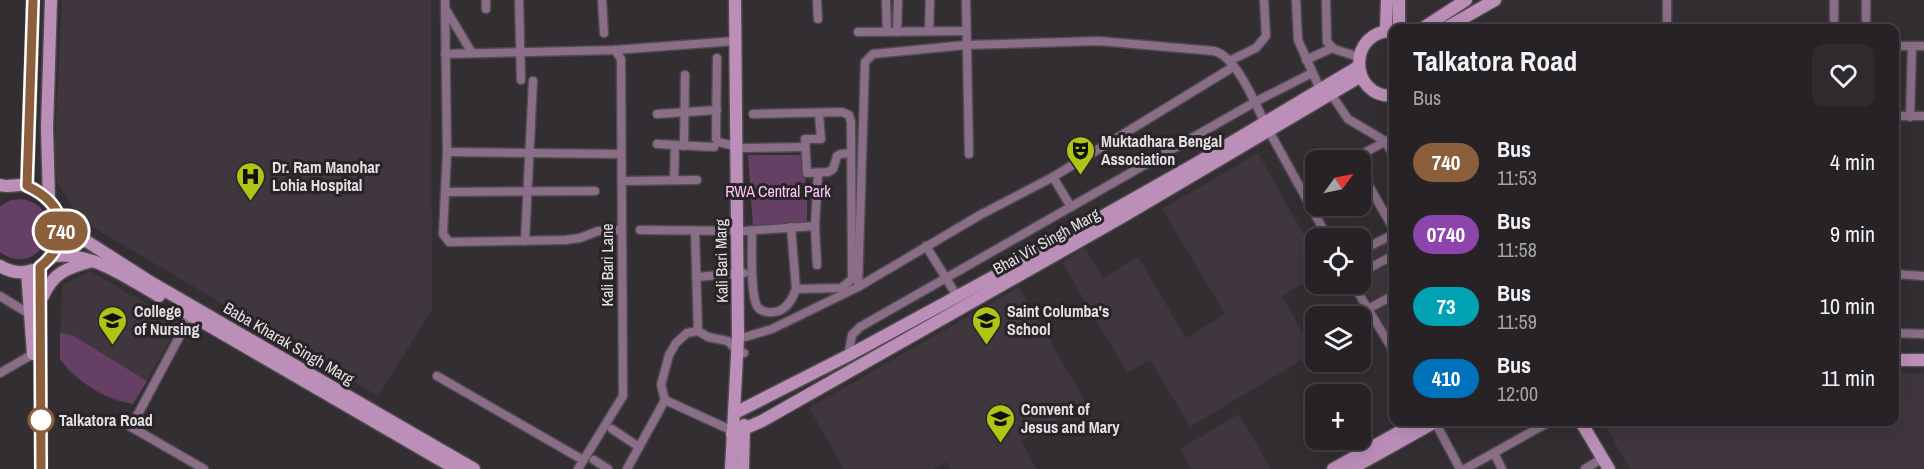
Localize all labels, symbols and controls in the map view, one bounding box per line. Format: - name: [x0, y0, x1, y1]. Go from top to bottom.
- text: Talkatora Road: [1413, 42, 1577, 80]
- button: heart: [1812, 44, 1875, 107]
- text: Bus: [1413, 84, 1441, 111]
- place label: Muktadhara Bengal Association: [1101, 130, 1222, 170]
- theatre icon: Muktadhara Bengal Association: [1064, 134, 1096, 176]
- text: Bus: [1497, 134, 1531, 164]
- text: 4 min: [1830, 147, 1875, 177]
- text: 740: [1432, 148, 1460, 177]
- north arrow: [1305, 150, 1371, 216]
- map controls: [1305, 150, 1371, 450]
- place label: Dr. Ram Manohar Lohia Hospital: [272, 156, 381, 196]
- hospital icon: Dr. Ram Manohar Lohia Hospital: [235, 160, 267, 202]
- text: 11:53: [1497, 164, 1537, 191]
- park label: RWA Central Park: [725, 180, 831, 202]
- street label: Bhai Vir Singh Marg: [989, 202, 1104, 279]
- text: Bus: [1497, 206, 1531, 236]
- line badge: 740: [26, 212, 95, 250]
- text: 740: [47, 217, 75, 246]
- street label: Kali Bari Marg: [709, 218, 733, 303]
- text: 9 min: [1830, 219, 1875, 249]
- text: 0740: [1427, 220, 1465, 249]
- street label: Kali Bari Lane: [596, 223, 618, 307]
- button: locate: [1305, 228, 1371, 294]
- text: 11:58: [1497, 236, 1537, 263]
- text: Bus: [1497, 278, 1531, 308]
- text: 10 min: [1820, 291, 1875, 321]
- text: 73: [1436, 292, 1456, 321]
- street label: Baba Kharak Singh Marg: [220, 297, 359, 390]
- place label: College of Nursing: [134, 300, 200, 340]
- place label: Saint Columba's School: [1007, 300, 1109, 340]
- school or university icon: College of Nursing: [97, 304, 129, 346]
- school or university icon: Saint Columba's School: [970, 304, 1002, 346]
- button: layers: [1305, 306, 1371, 372]
- text: 11:59: [1497, 308, 1537, 335]
- text: Bus: [1497, 350, 1531, 380]
- text: 11 min: [1821, 363, 1875, 393]
- text: 410: [1432, 364, 1460, 393]
- text: 12:00: [1497, 380, 1538, 407]
- button: +: [1305, 384, 1371, 450]
- place label: Convent of Jesus and Mary: [1021, 398, 1120, 438]
- school or university icon: Convent of Jesus and Mary: [984, 402, 1016, 444]
- marker: Talkatora Road: [28, 407, 54, 433]
- place label: Talkatora Road: [59, 409, 153, 431]

